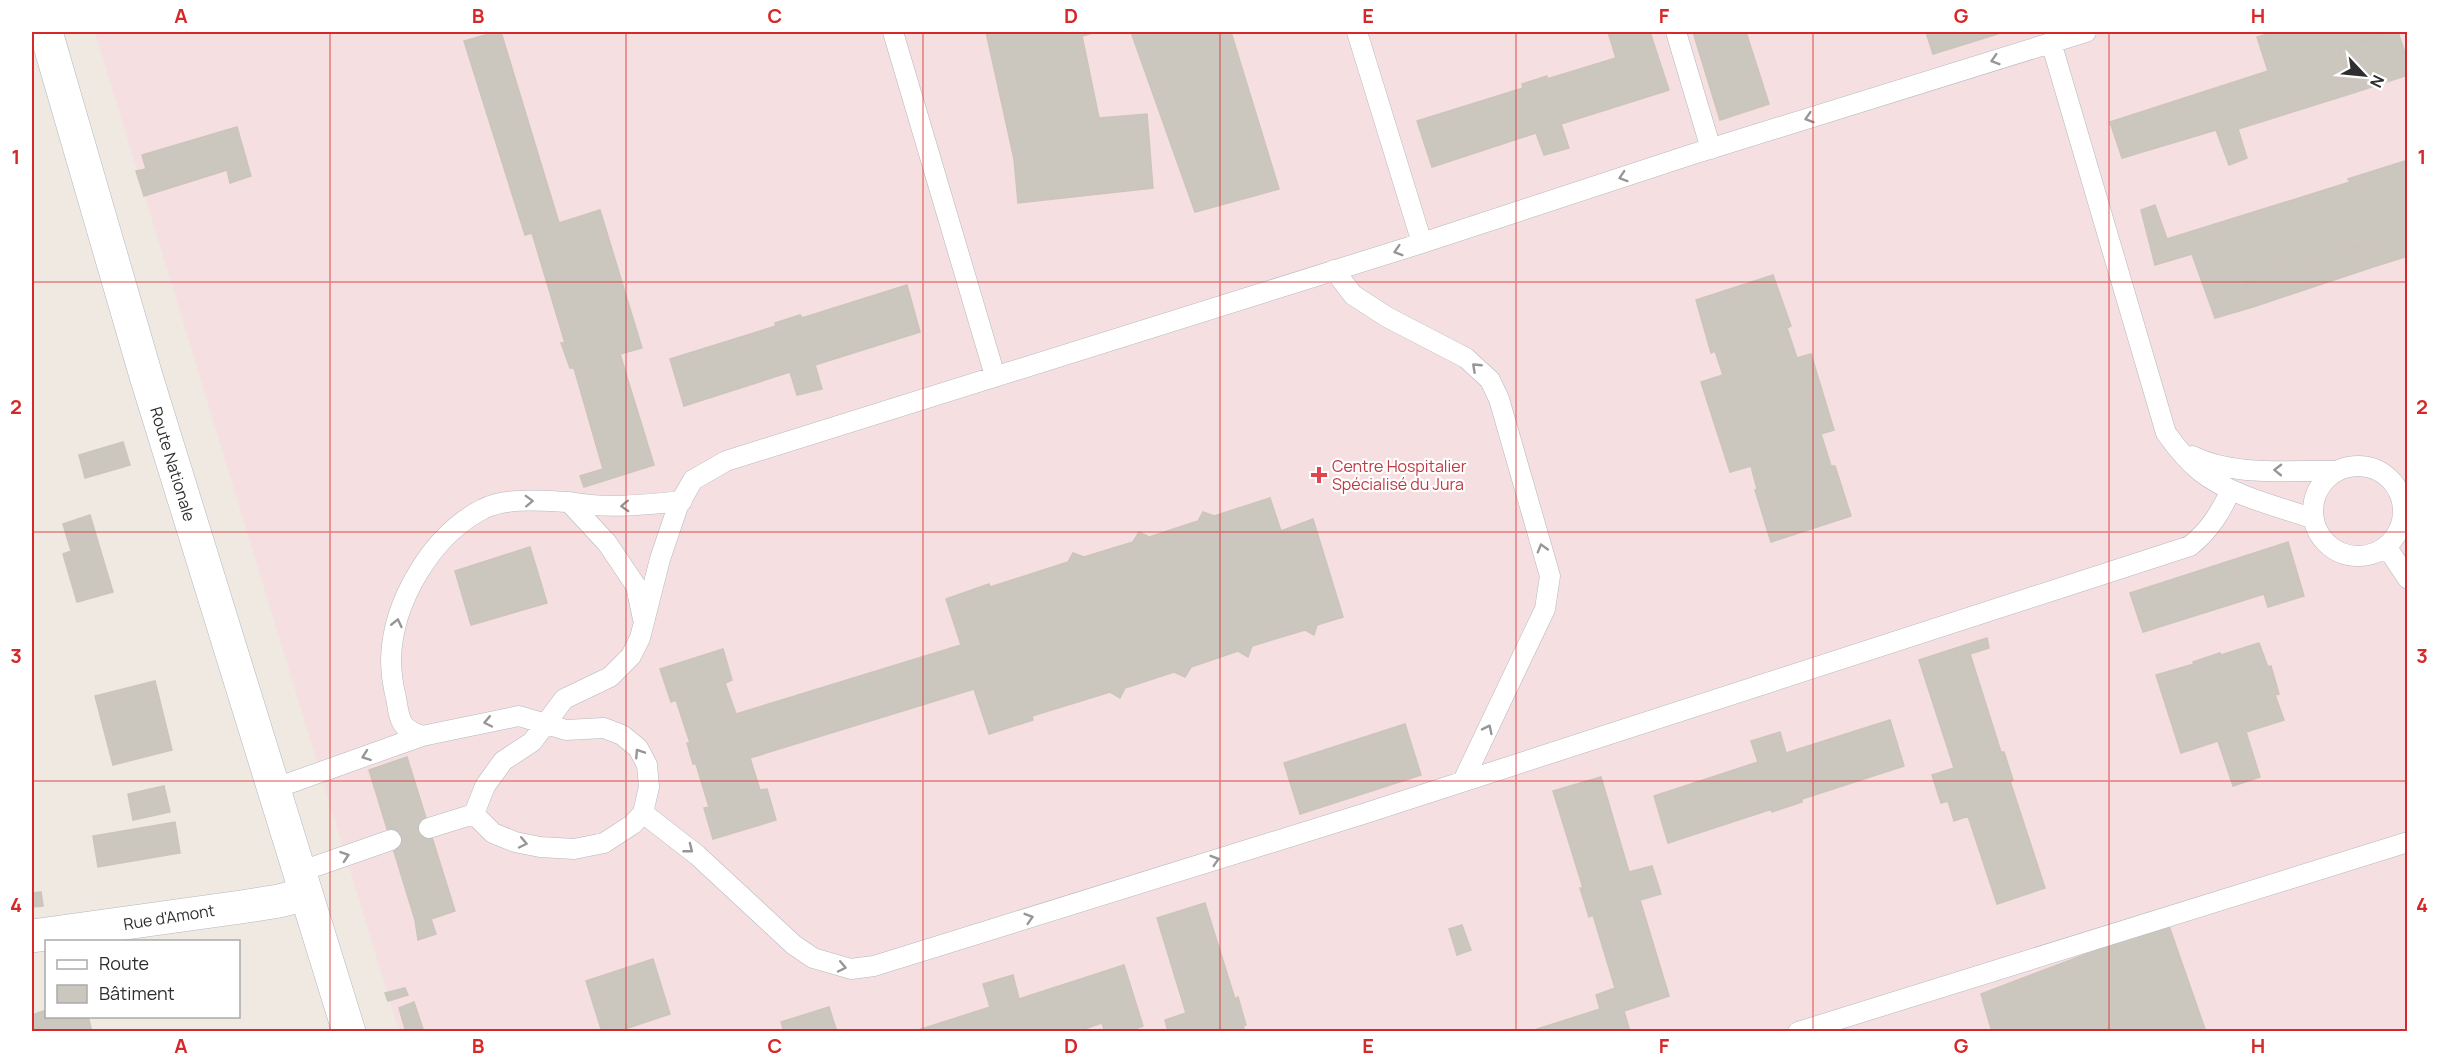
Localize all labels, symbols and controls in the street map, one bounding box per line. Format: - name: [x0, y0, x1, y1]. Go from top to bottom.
- text: A: [174, 2, 188, 29]
- text: B: [472, 2, 485, 29]
- text: C: [768, 2, 782, 29]
- text: D: [1064, 2, 1078, 29]
- text: E: [1362, 2, 1374, 29]
- text: F: [1659, 2, 1670, 29]
- text: G: [1954, 2, 1969, 29]
- text: H: [2251, 2, 2265, 29]
- north arrow: [2334, 45, 2394, 105]
- one-way arrow: [1990, 52, 2001, 65]
- text: N: [2365, 72, 2390, 92]
- one-way arrow: [1804, 111, 1815, 123]
- text: 1: [12, 143, 20, 170]
- text: 1: [2418, 143, 2426, 170]
- one-way arrow: [1618, 170, 1629, 182]
- one-way arrow: [1393, 243, 1404, 256]
- one-way arrow: [1472, 363, 1483, 374]
- text: 2: [10, 393, 22, 420]
- text: 2: [2416, 393, 2428, 420]
- street label: Route Nationale: [145, 404, 201, 524]
- place label: Centre Hospitalier Spécialisé du Jura: [1332, 455, 1467, 495]
- one-way arrow: [2274, 464, 2283, 476]
- marker: Centre Hospitalier Spécialisé du Jura: [1310, 466, 1328, 484]
- one-way arrow: [525, 494, 534, 507]
- one-way arrow: [621, 500, 630, 513]
- one-way arrow: [1537, 543, 1549, 554]
- one-way arrow: [390, 618, 403, 628]
- text: 3: [10, 642, 22, 669]
- text: 3: [2416, 642, 2428, 669]
- one-way arrow: [484, 715, 494, 728]
- one-way arrow: [1481, 724, 1492, 735]
- one-way arrow: [362, 748, 372, 761]
- one-way arrow: [635, 749, 646, 760]
- one-way arrow: [518, 836, 528, 849]
- one-way arrow: [683, 842, 694, 853]
- one-way arrow: [339, 850, 350, 863]
- one-way arrow: [1209, 854, 1220, 867]
- text: 4: [10, 891, 22, 918]
- text: 4: [2416, 891, 2428, 918]
- street label: Rue d'Amont: [122, 899, 216, 935]
- one-way arrow: [1023, 912, 1034, 925]
- legend: [45, 940, 240, 1018]
- text: Route: [99, 951, 149, 975]
- one-way arrow: [837, 960, 847, 973]
- text: Bâtiment: [99, 981, 175, 1005]
- text: A: [174, 1032, 188, 1059]
- text: B: [472, 1032, 485, 1059]
- text: C: [768, 1032, 782, 1059]
- text: D: [1064, 1032, 1078, 1059]
- text: E: [1362, 1032, 1374, 1059]
- text: F: [1659, 1032, 1670, 1059]
- text: G: [1954, 1032, 1969, 1059]
- text: H: [2251, 1032, 2265, 1059]

